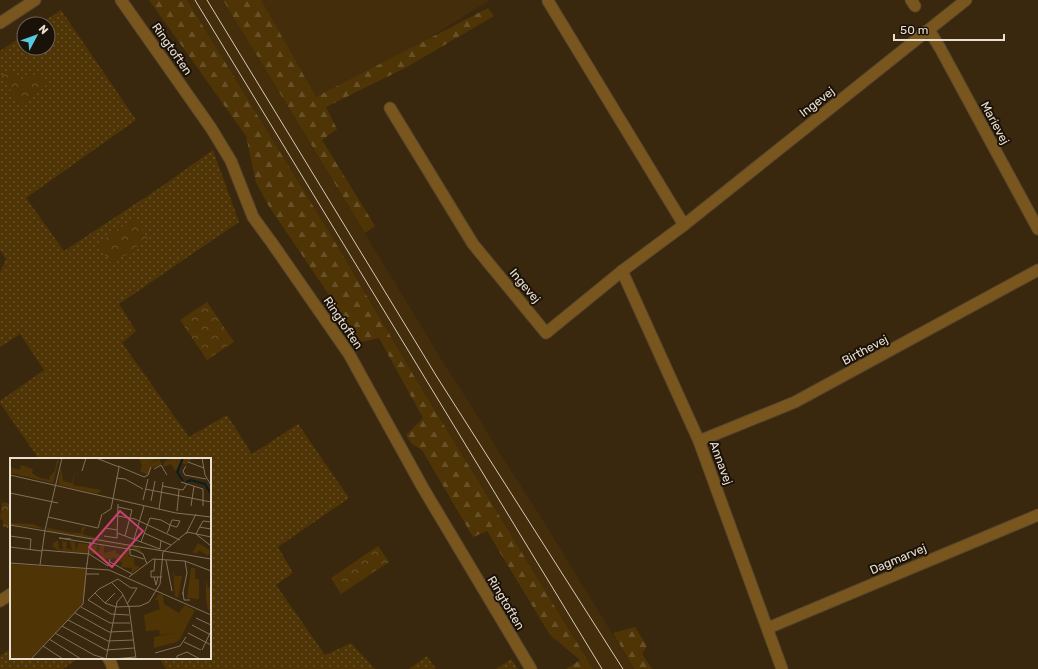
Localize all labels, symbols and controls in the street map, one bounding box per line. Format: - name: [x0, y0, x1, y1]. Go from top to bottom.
- north arrow: [16, 16, 56, 56]
- scale bar: [894, 16, 1004, 42]
- street label: Ringtoften: [149, 20, 195, 78]
- text: N: [36, 23, 51, 37]
- text: 50 m: [900, 23, 928, 37]
- street label: Ingevej: [797, 84, 837, 120]
- street label: Marievej: [978, 99, 1012, 147]
- street label: Ingevej: [507, 266, 543, 306]
- street label: Ringtoften: [320, 294, 366, 352]
- street label: Birthevej: [840, 332, 890, 368]
- street label: Annavej: [707, 439, 735, 487]
- inset map: [10, 458, 211, 659]
- street label: Dagmarvej: [868, 541, 928, 577]
- street label: Ringtoften: [485, 574, 527, 632]

